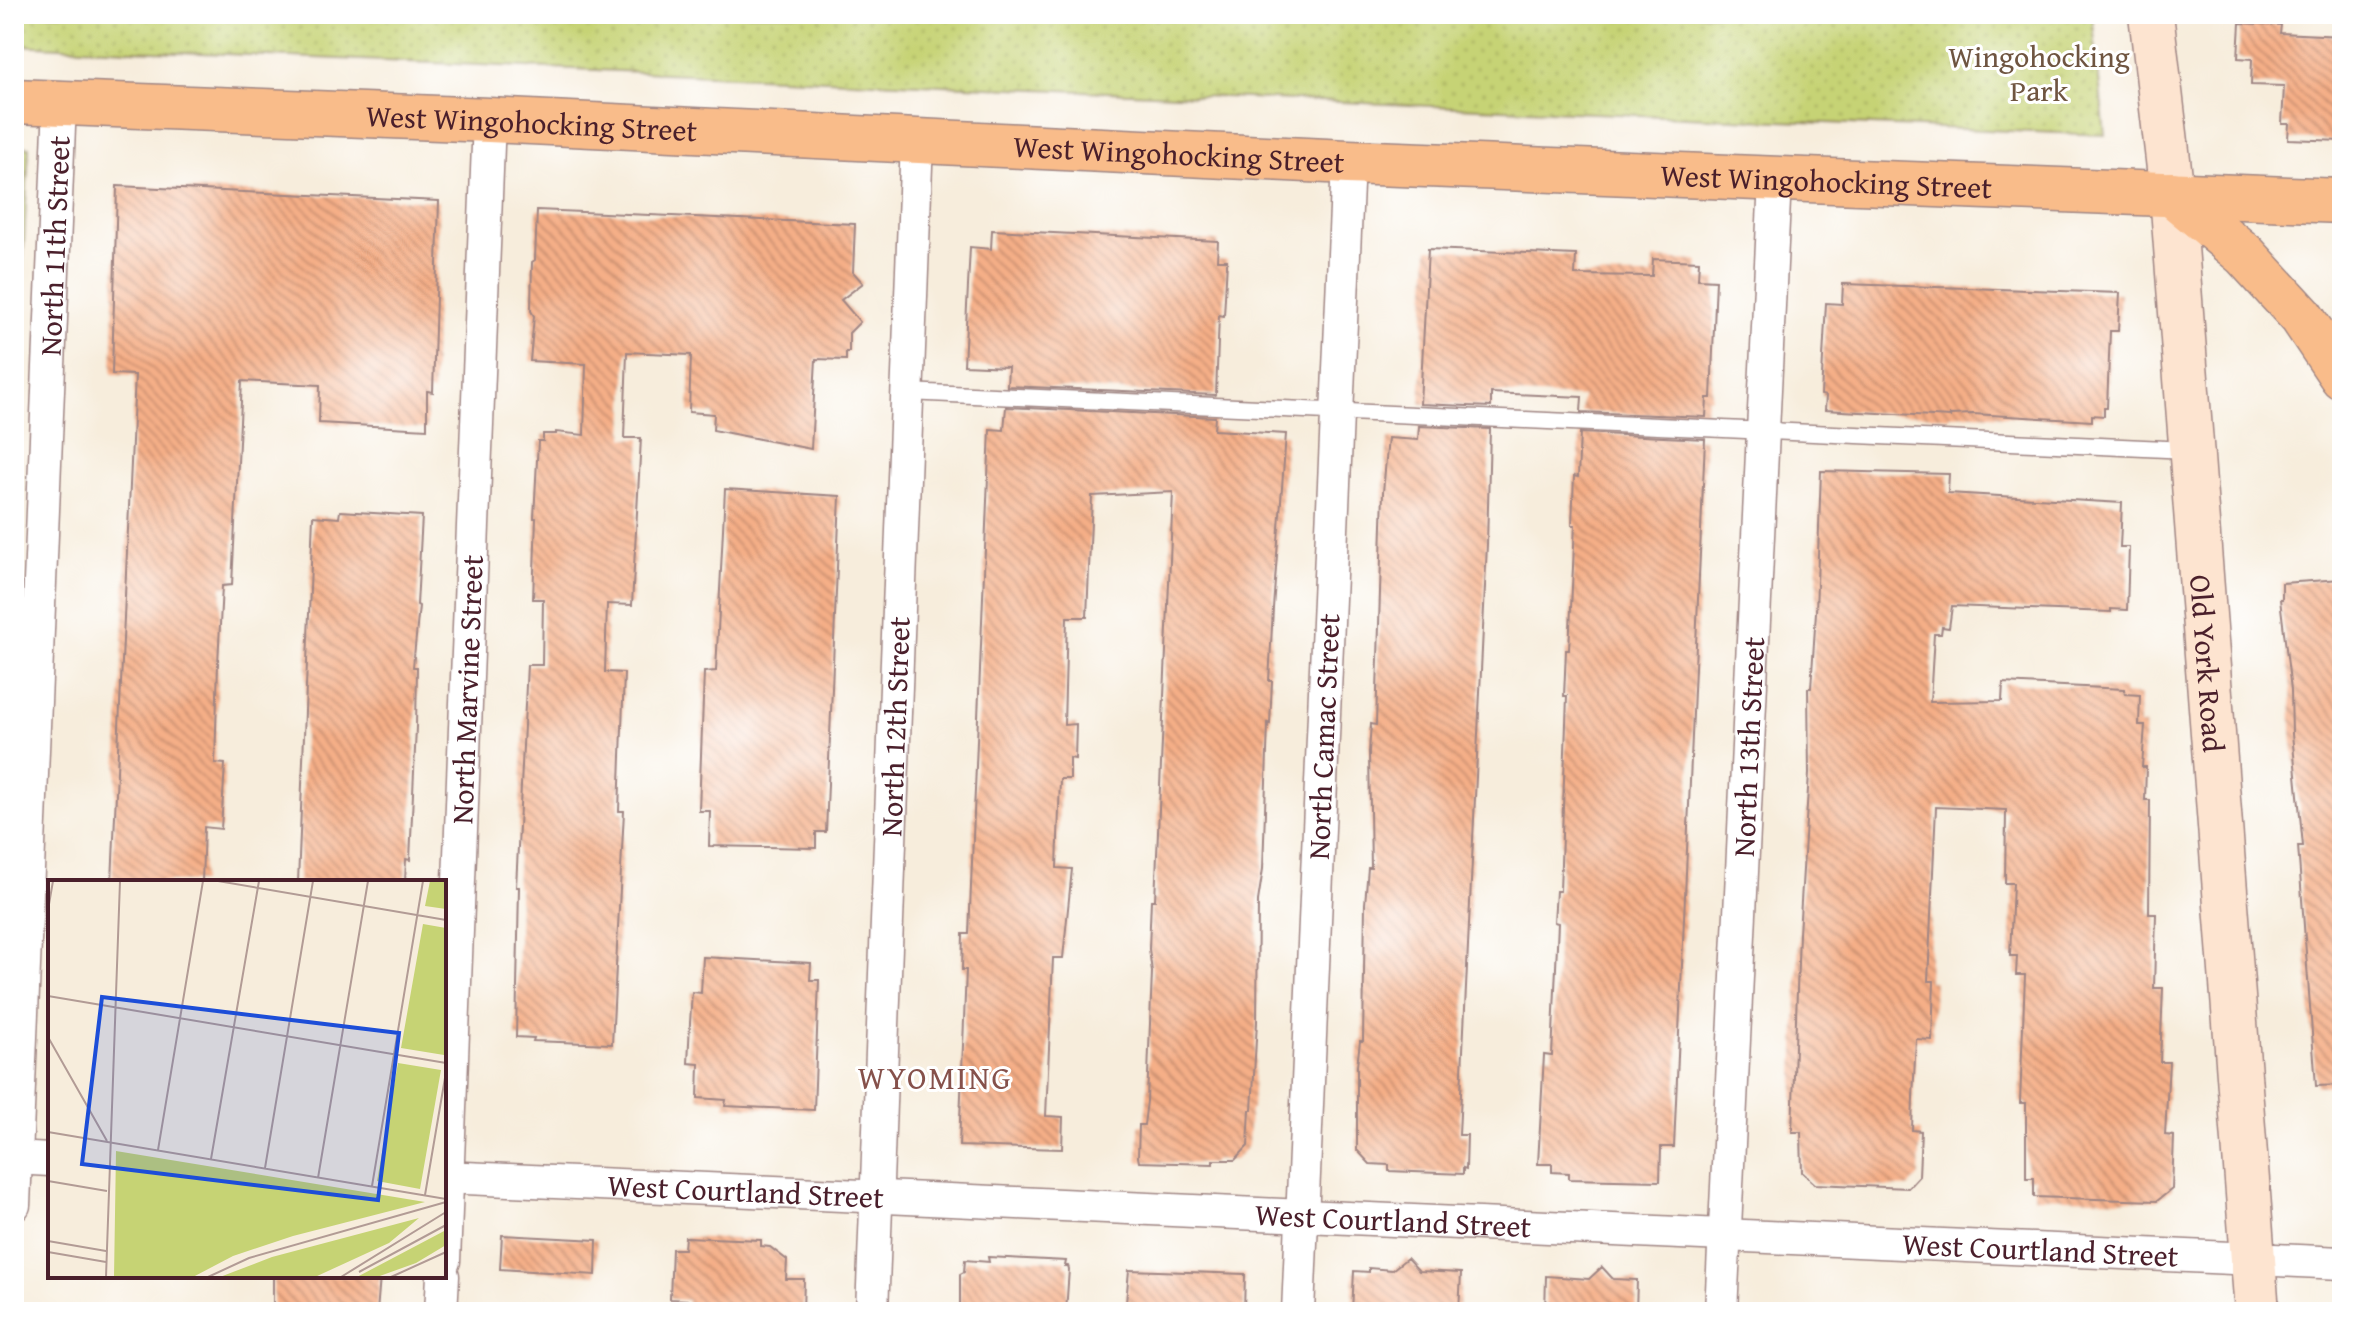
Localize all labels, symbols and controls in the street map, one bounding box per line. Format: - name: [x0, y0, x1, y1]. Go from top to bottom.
- park label: Wingohocking Park: [1948, 34, 2130, 112]
- street label: West Wingohocking Street: [365, 93, 699, 152]
- street label: West Wingohocking Street: [1012, 124, 1346, 184]
- street label: North 11th Street: [27, 134, 81, 357]
- street label: West Wingohocking Street: [1660, 152, 1993, 209]
- street label: North Marvine Street: [439, 554, 494, 825]
- street label: Old York Road: [2179, 573, 2236, 754]
- street label: North Camac Street: [1296, 612, 1350, 861]
- street label: North 12th Street: [868, 615, 921, 837]
- street label: North 13th Street: [1721, 635, 1775, 858]
- inset map: [48, 880, 446, 1278]
- district label: WYOMING: [858, 1054, 1012, 1101]
- street label: West Courtland Street: [607, 1162, 885, 1219]
- street label: West Courtland Street: [1254, 1192, 1532, 1248]
- street label: West Courtland Street: [1901, 1221, 2180, 1278]

